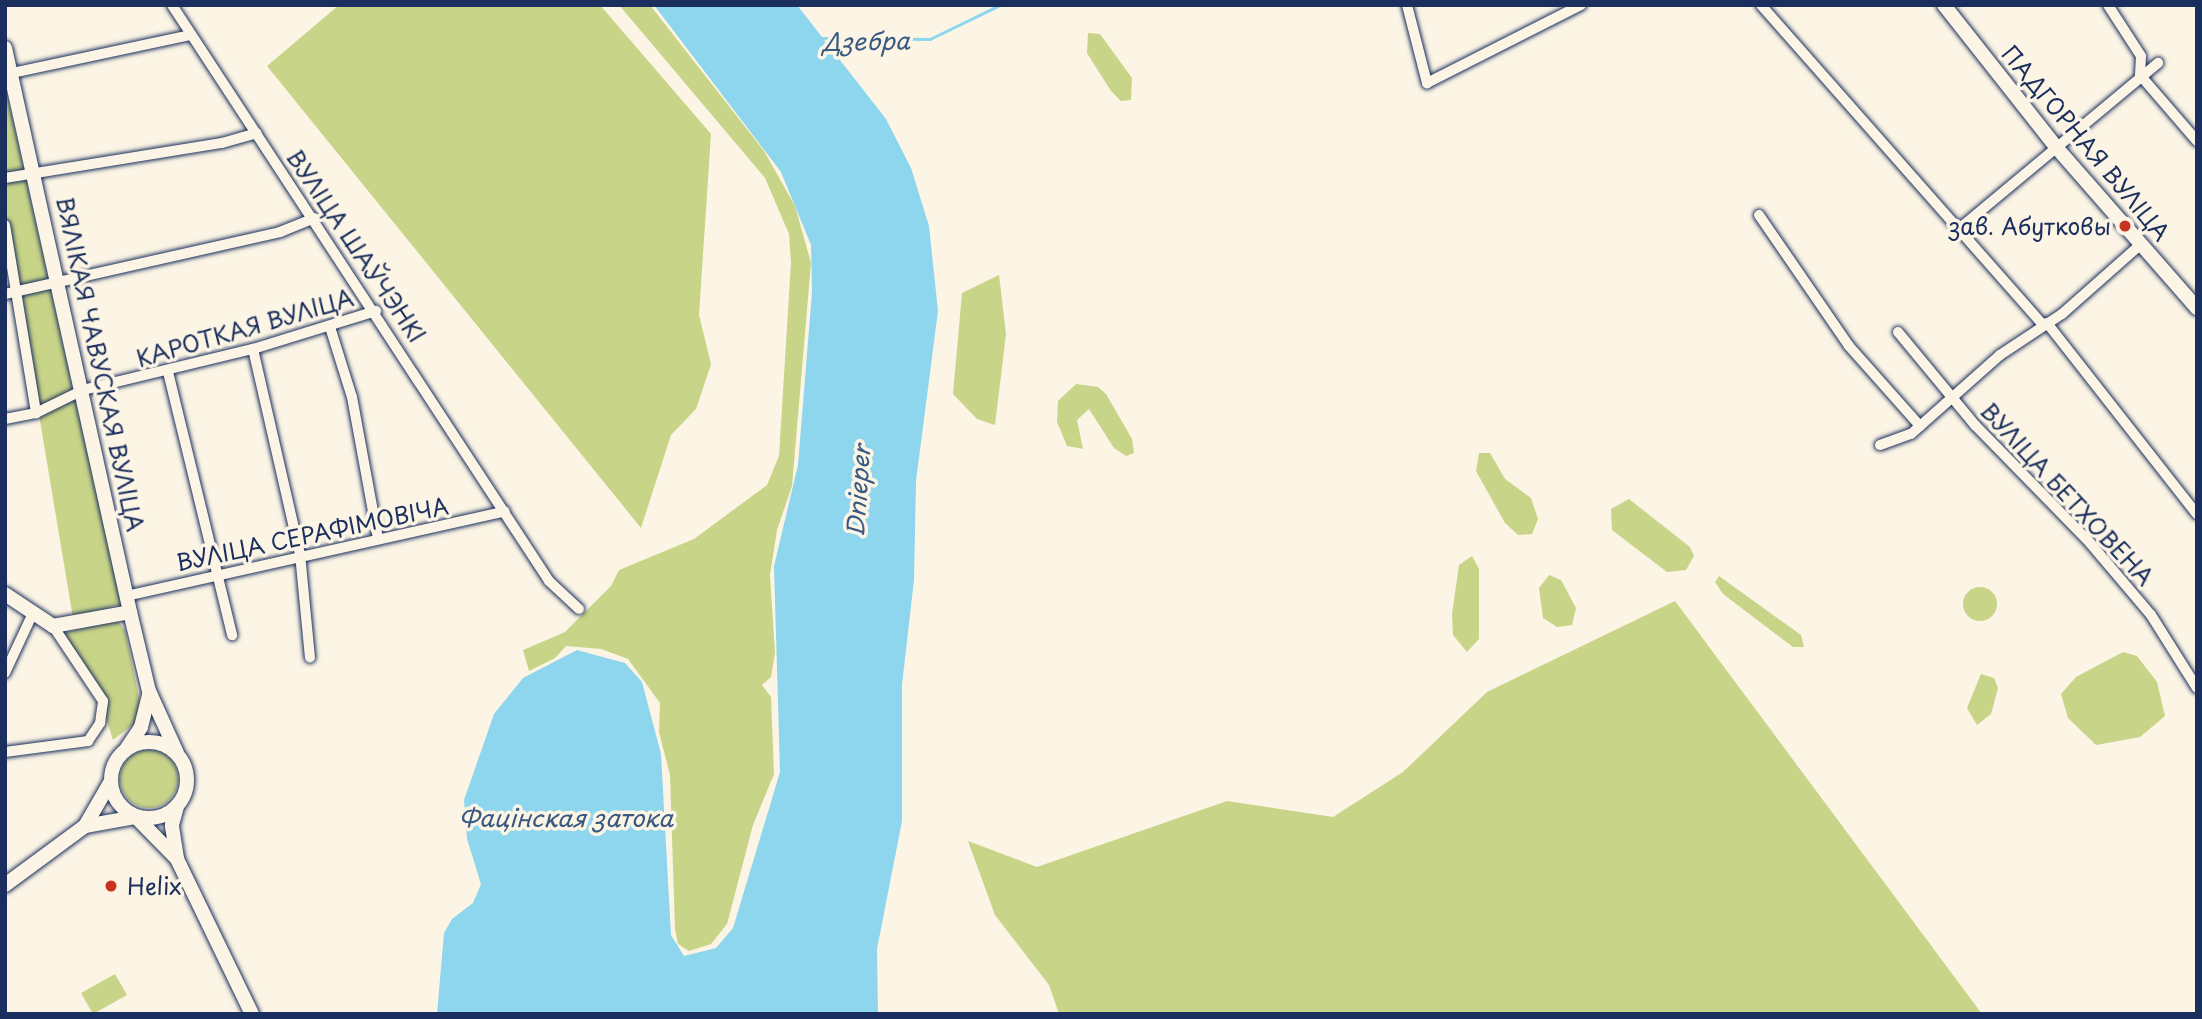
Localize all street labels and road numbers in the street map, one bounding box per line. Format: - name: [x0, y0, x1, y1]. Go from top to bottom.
- street label: ПАДГОРНАЯ ВУЛІЦА: [1996, 39, 2176, 247]
- street label: ВУЛІЦА ШАЎЧЭНКІ: [281, 143, 431, 349]
- street label: ВЯЛІКАЯ ЧАВУСКАЯ ВУЛІЦА: [51, 194, 149, 534]
- street label: КАРОТКАЯ ВУЛІЦА: [133, 284, 357, 372]
- street label: ВУЛІЦА БЕТХОВЕНА: [1975, 397, 2159, 591]
- street label: ВУЛІЦА СЕРАФІМОВІЧА: [173, 492, 451, 576]

